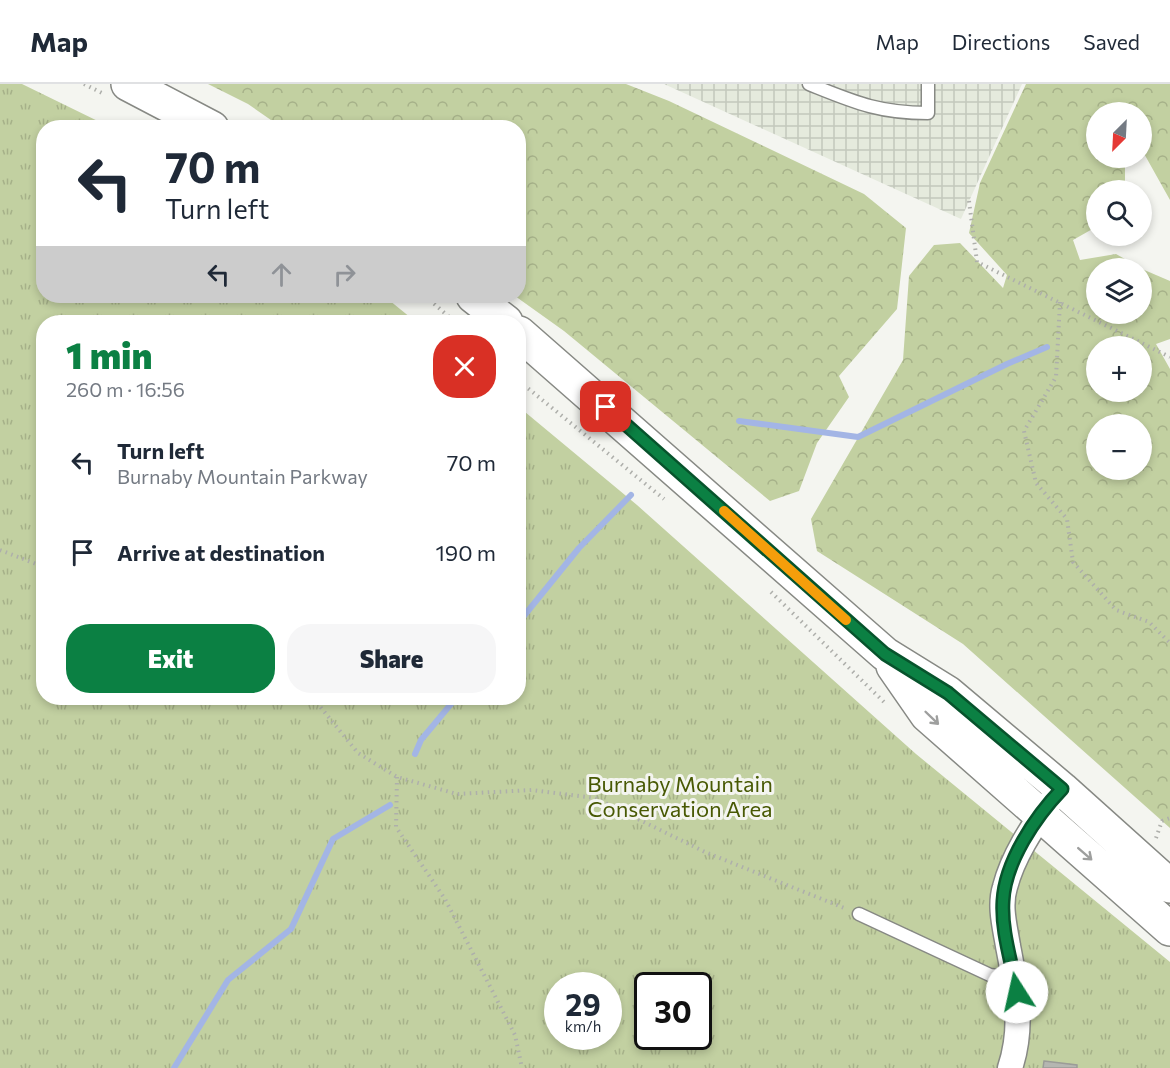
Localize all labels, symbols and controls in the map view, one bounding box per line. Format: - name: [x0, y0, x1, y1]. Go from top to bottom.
- text: Map: [30, 24, 88, 58]
- text: Map: [876, 29, 919, 54]
- text: Directions: [952, 29, 1050, 54]
- text: Saved: [1083, 29, 1140, 54]
- north arrow: [1086, 102, 1152, 168]
- map controls: [1086, 102, 1152, 480]
- text: 70 m: [165, 140, 260, 192]
- icon: left: [66, 144, 144, 222]
- button: search: [1086, 180, 1152, 246]
- text: Turn left: [165, 192, 269, 225]
- icon: left: [202, 258, 235, 291]
- icon: ahead: [265, 258, 298, 291]
- icon: right: [328, 258, 361, 291]
- button: layers: [1086, 258, 1152, 324]
- text: 1 min: [66, 332, 152, 376]
- button: close: [433, 335, 496, 398]
- button: +: [1086, 336, 1152, 402]
- text: 260 m · 16:56: [66, 377, 185, 401]
- pin: [580, 381, 631, 432]
- icon: arrive: [589, 390, 622, 423]
- button: −: [1086, 414, 1152, 480]
- text: Turn left: [117, 437, 204, 464]
- icon: left: [66, 446, 99, 479]
- text: 70 m: [447, 449, 496, 476]
- text: Burnaby Mountain Parkway: [117, 464, 368, 488]
- icon: arrive: [66, 536, 99, 569]
- text: Arrive at destination: [117, 539, 325, 566]
- text: 190 m: [435, 539, 496, 566]
- button: Exit: [66, 624, 275, 693]
- button: Share: [287, 624, 496, 693]
- one-way arrow: [924, 711, 939, 726]
- park label: Burnaby Mountain Conservation Area: [587, 770, 773, 822]
- one-way arrow: [1077, 847, 1092, 861]
- position arrow: [985, 960, 1049, 1024]
- speed limit sign: 30: [634, 972, 712, 1050]
- text: 29: [565, 985, 601, 1022]
- text: km/h: [565, 1017, 601, 1035]

